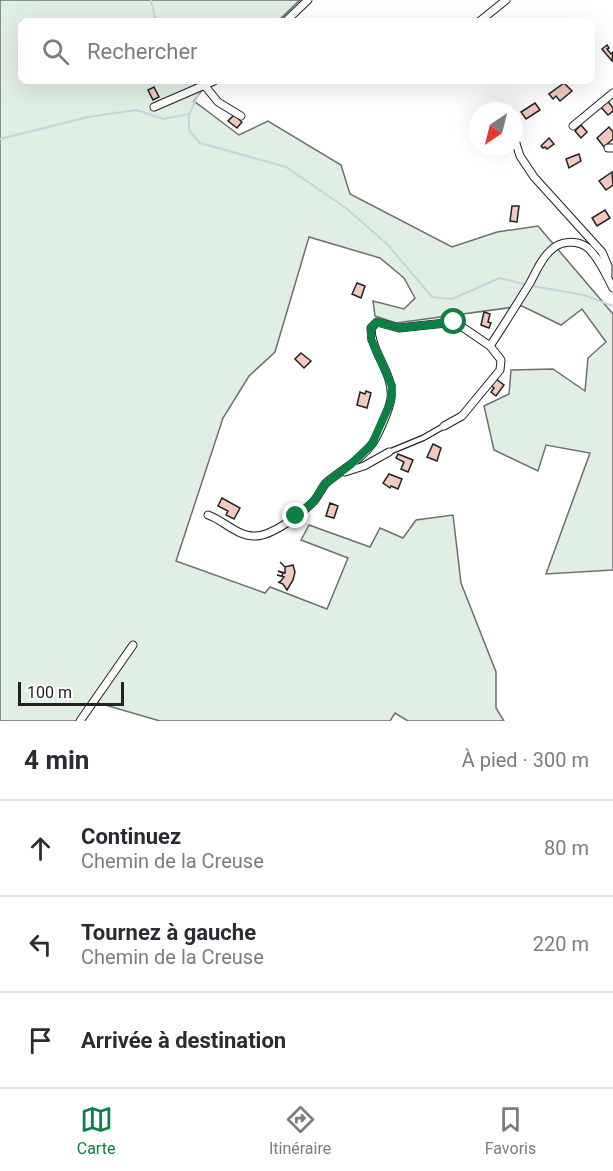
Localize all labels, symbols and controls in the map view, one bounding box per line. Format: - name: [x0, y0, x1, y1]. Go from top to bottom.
- search box: [18, 18, 595, 84]
- icon: search: [39, 35, 72, 68]
- text: Rechercher: [87, 39, 198, 64]
- north arrow: [469, 102, 523, 156]
- route start: [440, 308, 466, 334]
- route end: [282, 502, 308, 528]
- scale bar: [18, 679, 124, 706]
- text: 100 m: [27, 683, 72, 702]
- text: 4 min: [24, 745, 89, 775]
- text: À pied · 300 m: [462, 748, 589, 772]
- text: Continuez: [81, 824, 181, 849]
- icon: ahead: [24, 832, 57, 865]
- text: 80 m: [544, 836, 589, 860]
- text: Chemin de la Creuse: [81, 849, 264, 873]
- text: Tournez à gauche: [81, 920, 256, 945]
- icon: left: [24, 928, 57, 961]
- text: 220 m: [533, 932, 589, 956]
- text: Chemin de la Creuse: [81, 945, 264, 969]
- icon: arrive: [24, 1024, 57, 1057]
- text: Arrivée à destination: [81, 1028, 286, 1053]
- tab: Carte: [77, 1103, 115, 1158]
- tab: Itinéraire: [269, 1103, 331, 1158]
- tab: Favoris: [485, 1103, 536, 1158]

